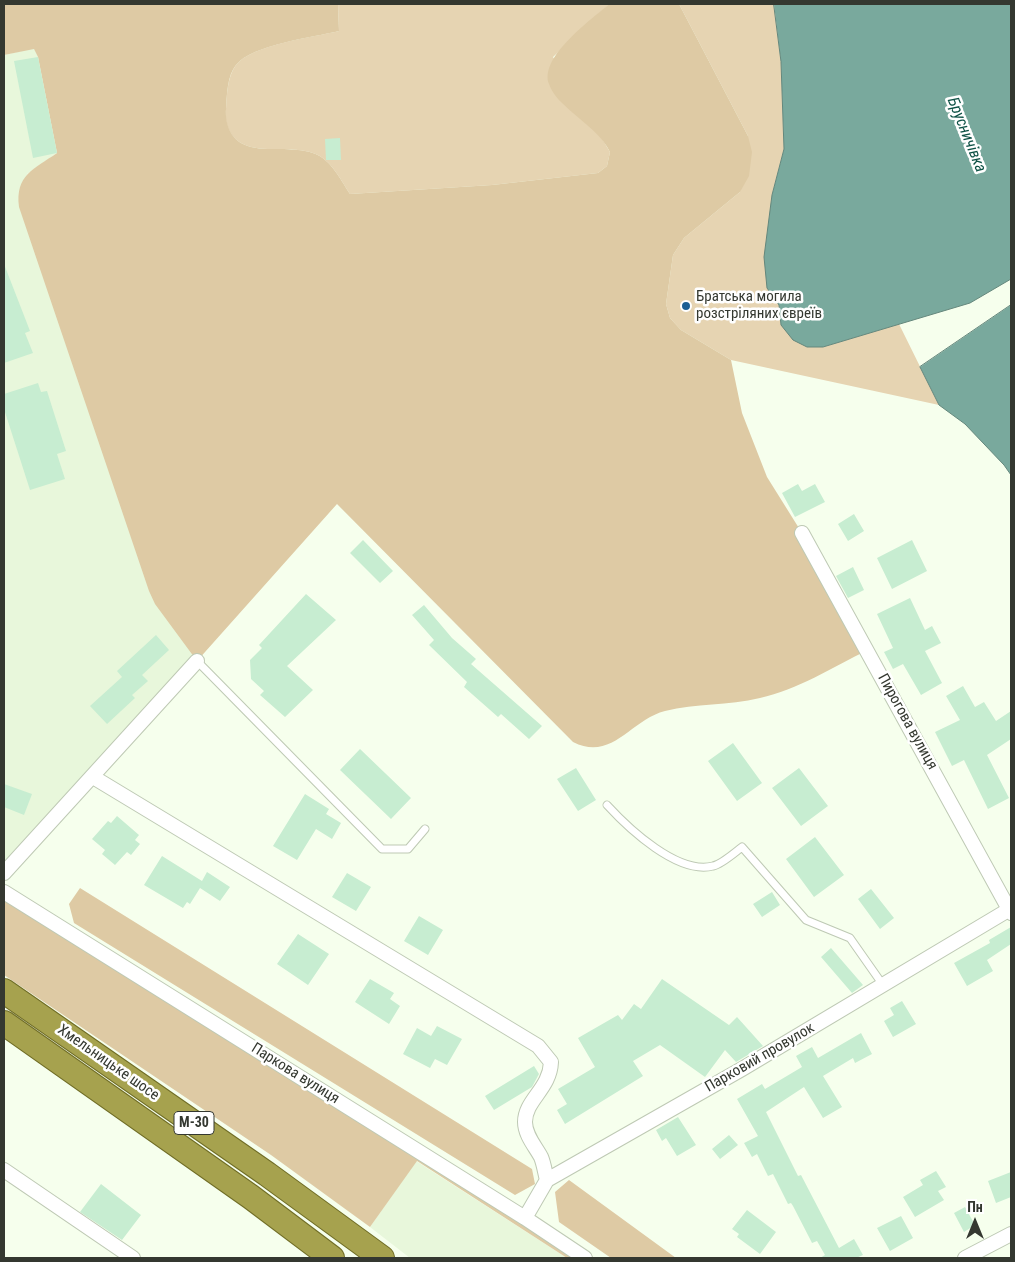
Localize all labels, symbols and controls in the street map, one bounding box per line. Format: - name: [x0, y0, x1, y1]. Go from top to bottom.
- water label: Брусничівка: [942, 95, 990, 175]
- place label: Братська могила розстріляних євреїв: [696, 288, 822, 323]
- marker: Братська могила розстріляних євреїв: [680, 300, 692, 312]
- street label: Пирогова вулиця: [873, 671, 941, 773]
- street label: Парковий провулок: [702, 1019, 818, 1097]
- street label: Хмельницьке шосе: [54, 1021, 162, 1105]
- street label: Паркова вулиця: [248, 1040, 342, 1108]
- road number: М-30: [174, 1112, 214, 1134]
- north arrow: [950, 1197, 1000, 1247]
- text: Пн: [967, 1199, 983, 1215]

